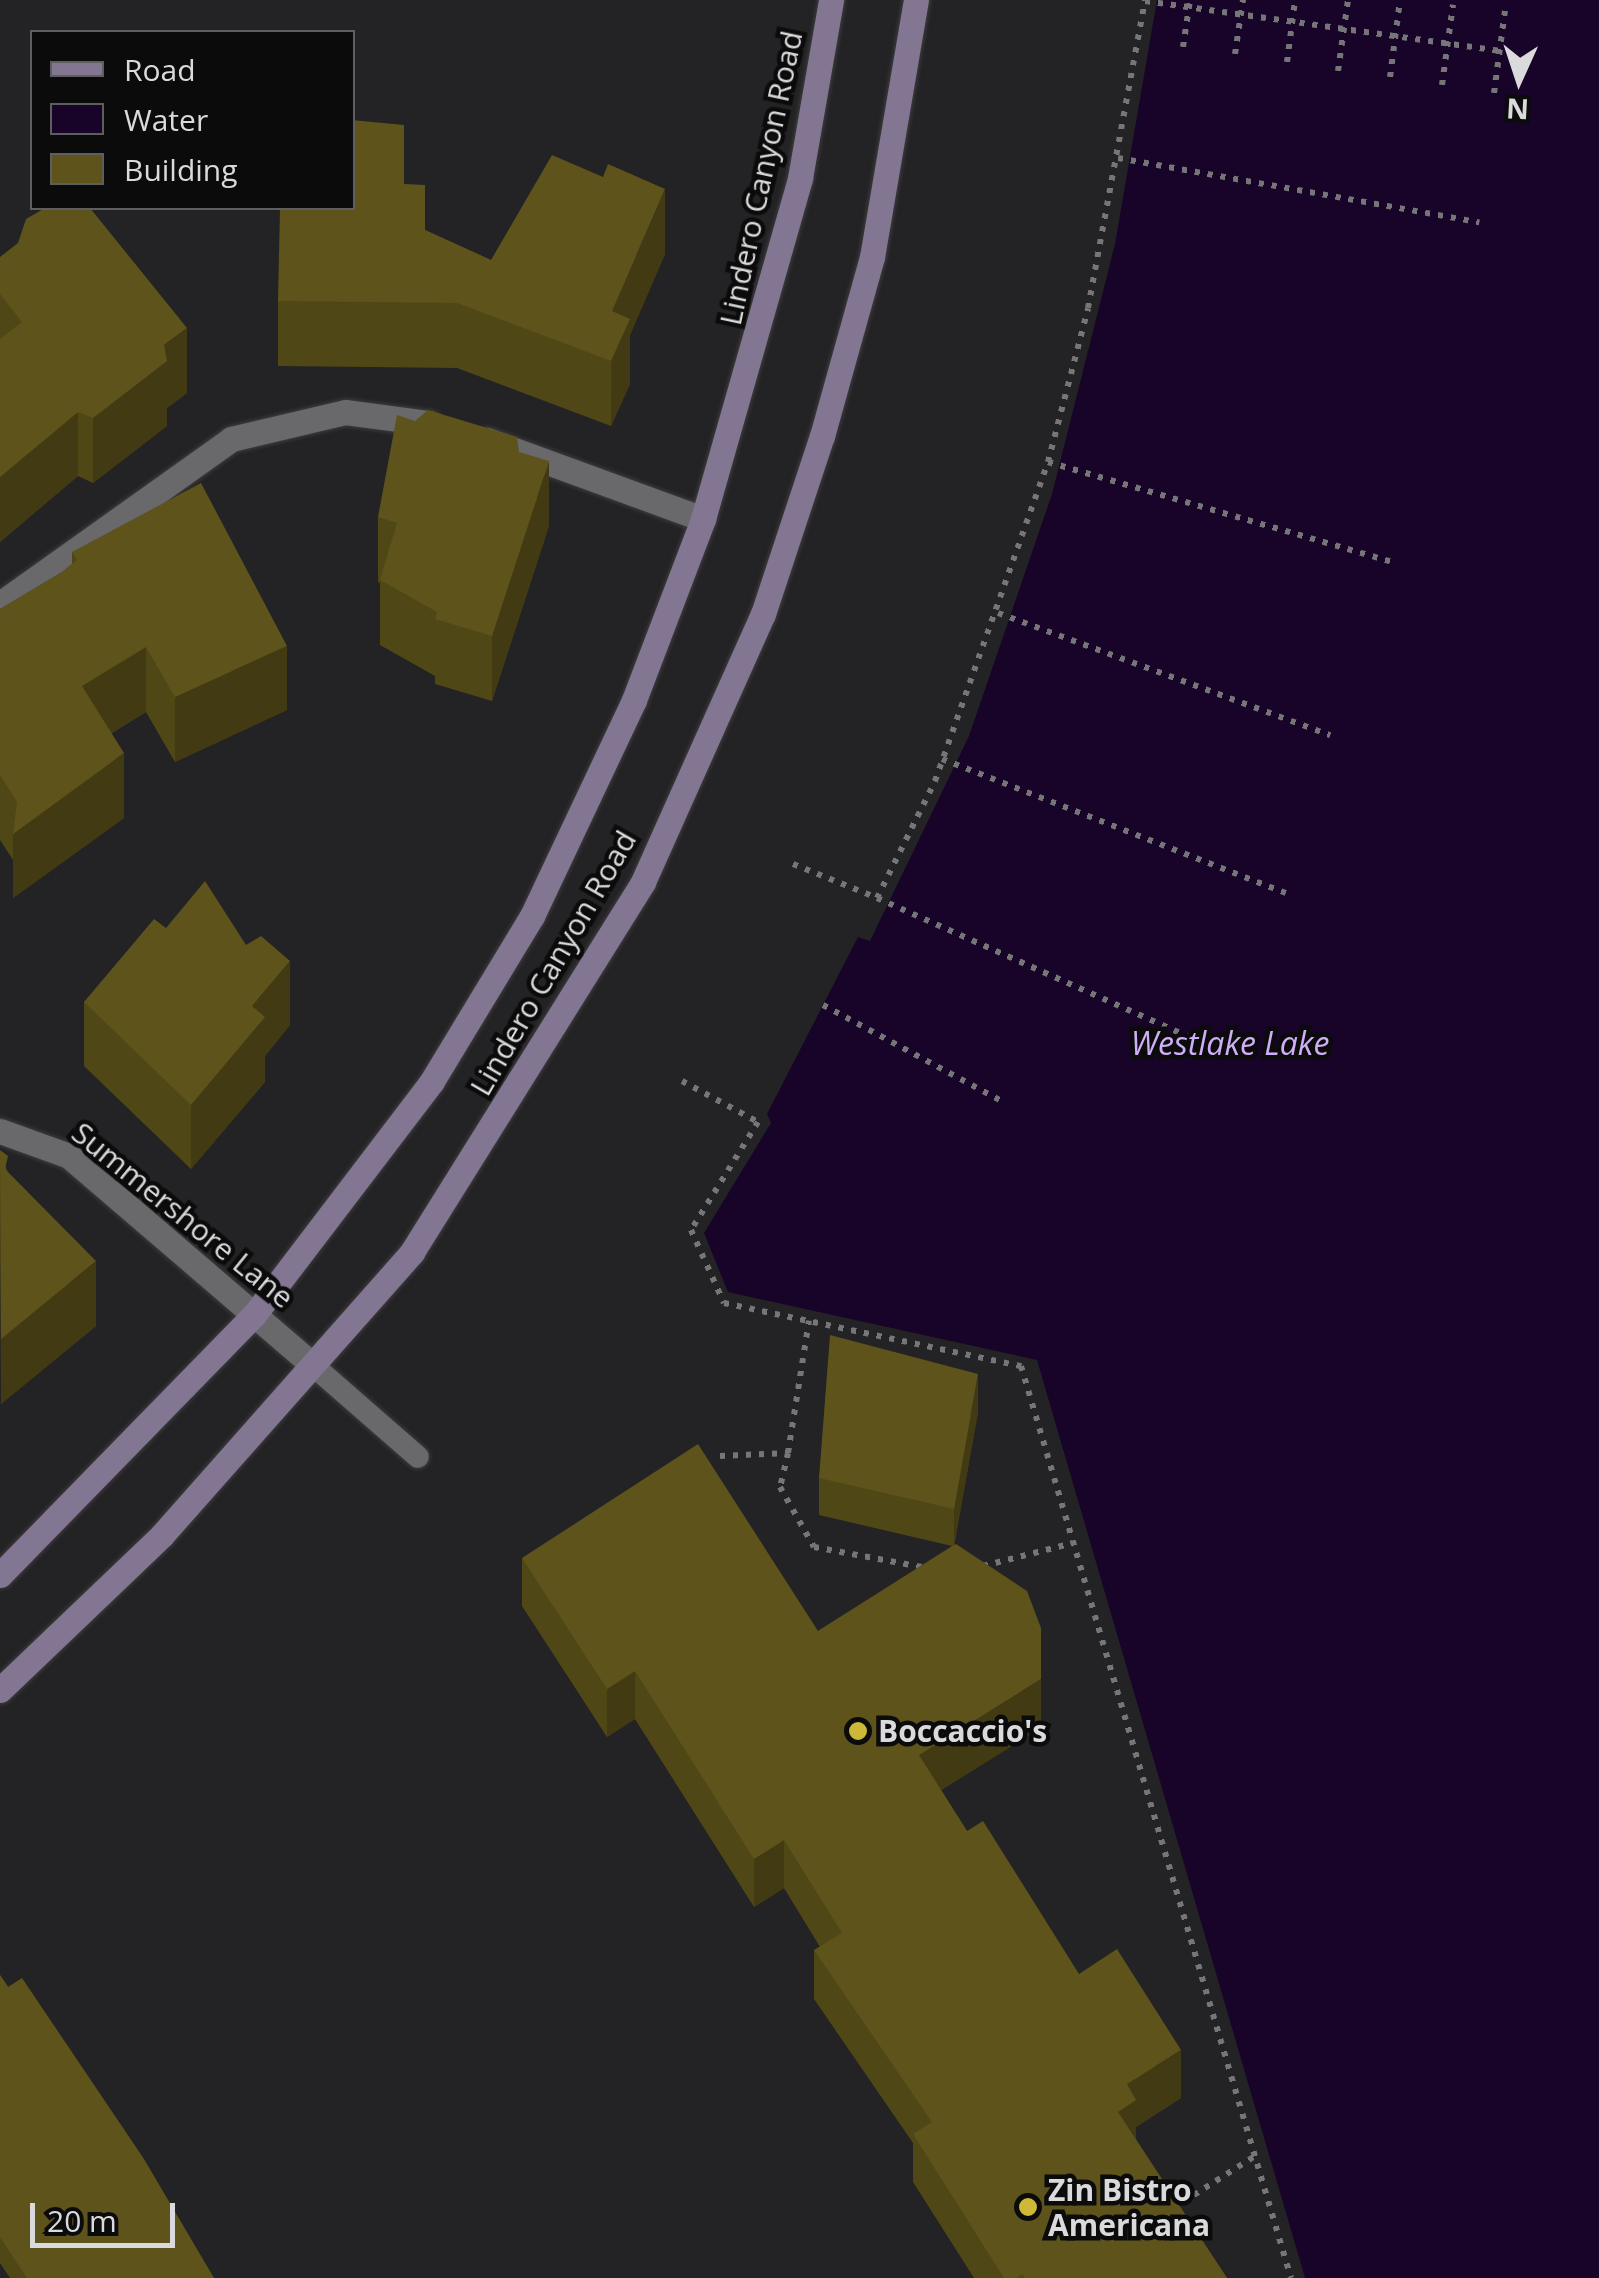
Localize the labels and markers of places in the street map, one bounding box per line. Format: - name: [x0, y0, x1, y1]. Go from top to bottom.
- place label: Boccaccio's: [878, 1713, 1047, 1749]
- marker: Boccaccio's: [847, 1720, 869, 1742]
- place label: Zin Bistro Americana: [1048, 2172, 1210, 2242]
- marker: Zin Bistro Americana: [1017, 2196, 1039, 2218]

